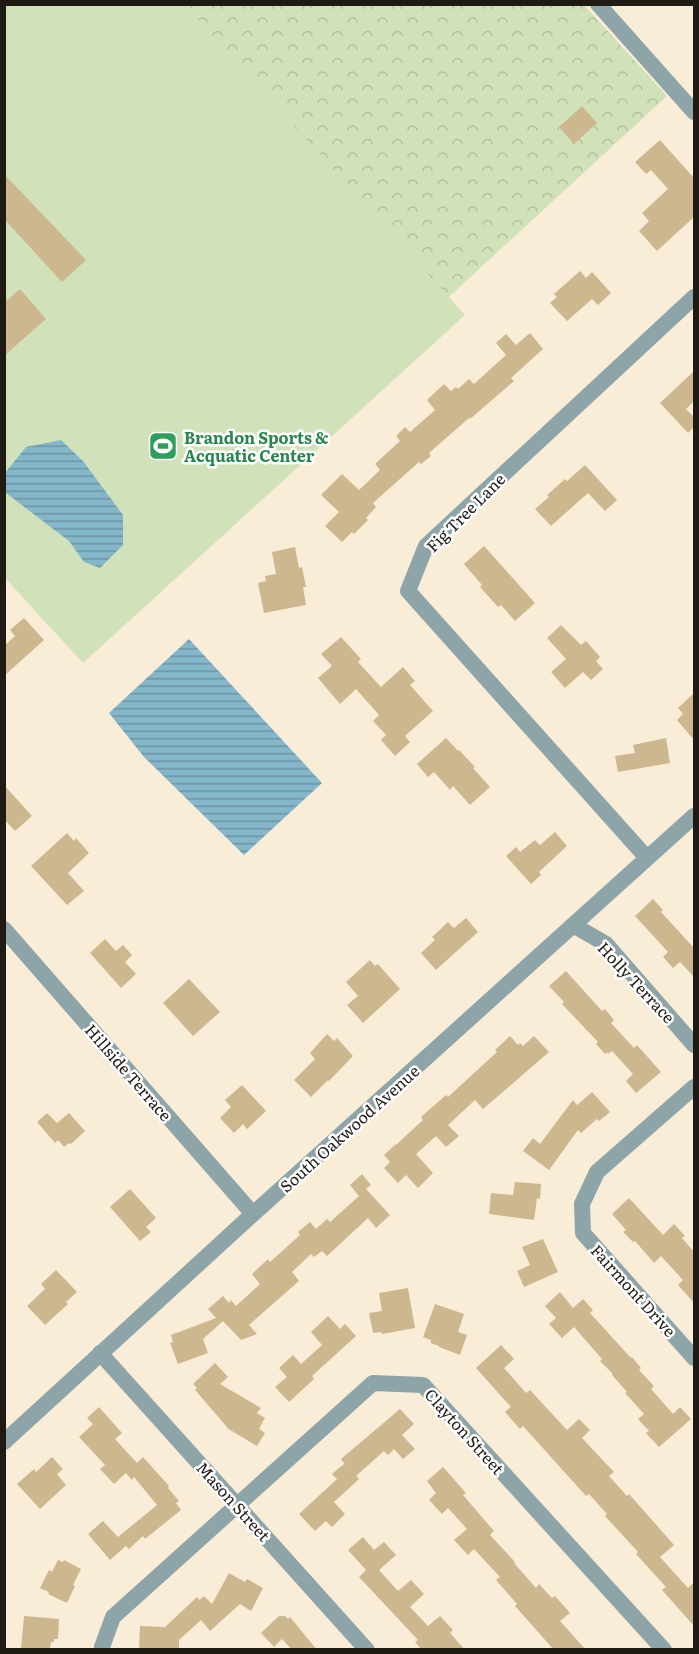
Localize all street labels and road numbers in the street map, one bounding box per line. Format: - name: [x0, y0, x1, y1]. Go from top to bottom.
- street label: Fig Tree Lane: [420, 467, 510, 557]
- street label: Holly Terrace: [593, 936, 681, 1028]
- street label: Hillside Terrace: [80, 1018, 178, 1126]
- street label: South Oakwood Avenue: [274, 1059, 424, 1197]
- street label: Fairmont Drive: [586, 1238, 682, 1342]
- street label: Clayton Street: [420, 1383, 511, 1480]
- street label: Mason Street: [192, 1456, 277, 1547]

